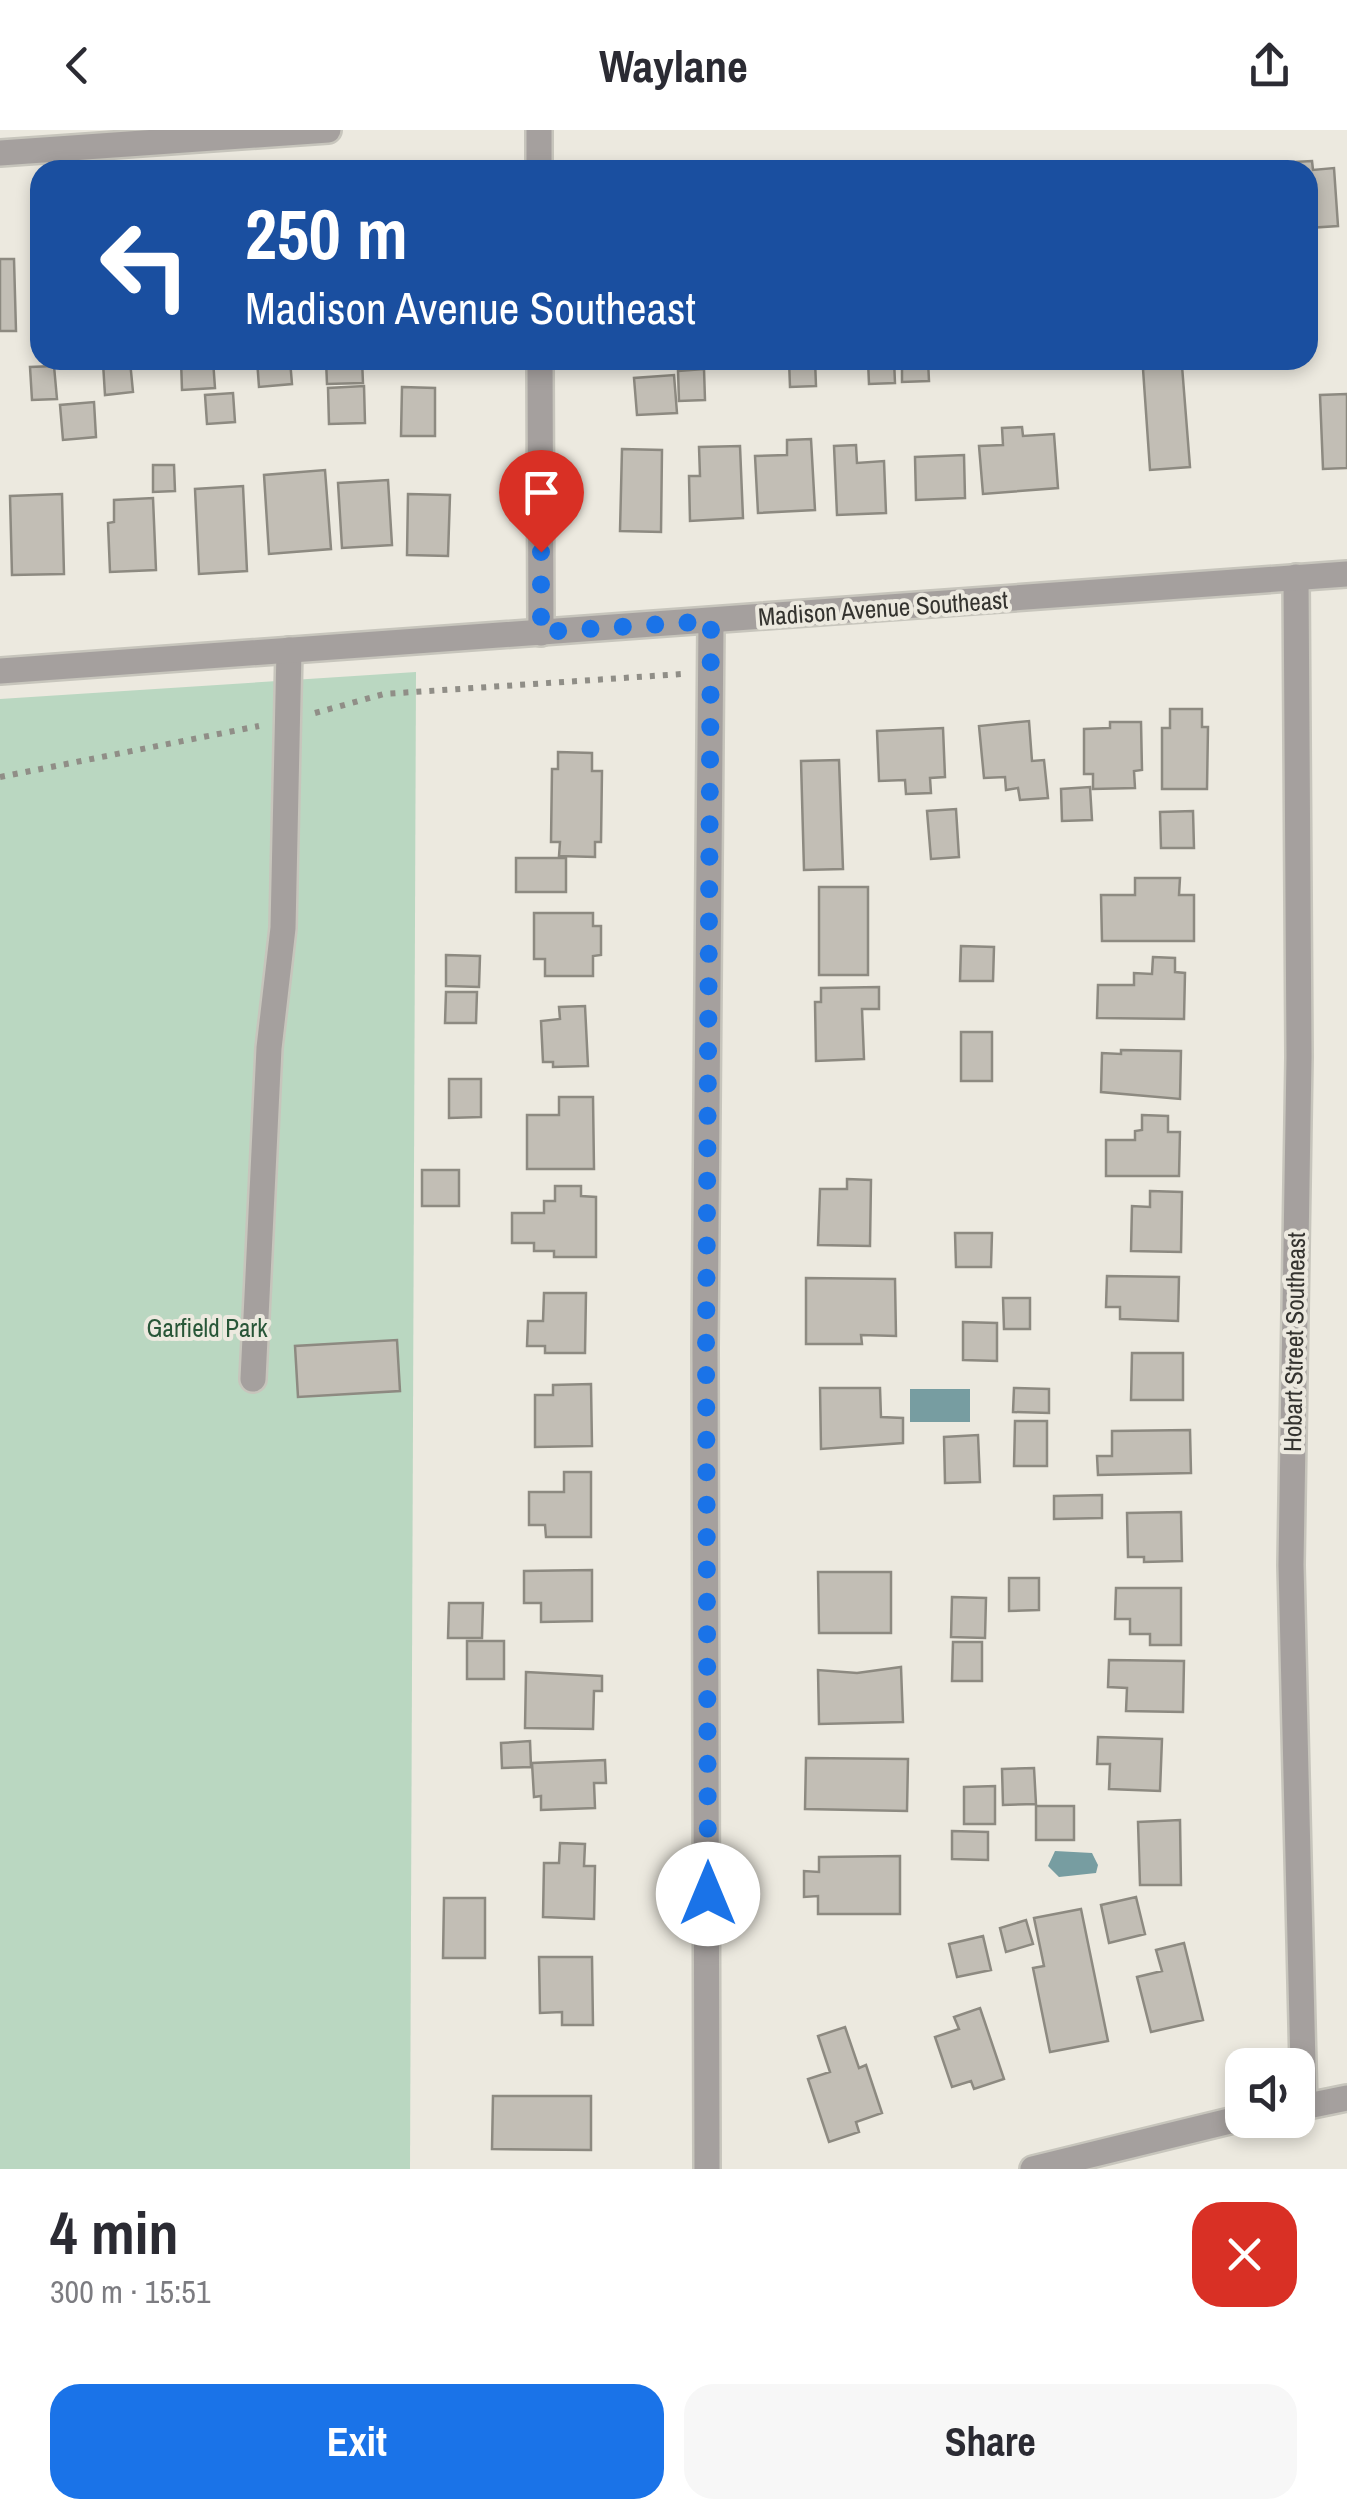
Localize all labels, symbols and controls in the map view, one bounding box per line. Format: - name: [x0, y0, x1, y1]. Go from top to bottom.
- text: Waylane: [599, 35, 748, 96]
- icon: back: [50, 38, 105, 93]
- icon: share: [1242, 38, 1297, 93]
- text: 250 m: [245, 187, 408, 281]
- icon: left: [80, 200, 210, 330]
- text: Madison Avenue Southeast: [245, 277, 696, 338]
- pin: [499, 450, 584, 553]
- icon: arrive: [514, 465, 569, 520]
- street label: Madison Avenue Southeast: [757, 582, 1009, 634]
- street label: Hobart Street Southeast: [1275, 1231, 1313, 1452]
- park label: Garfield Park: [147, 1311, 268, 1345]
- position arrow: [656, 1842, 760, 1946]
- map controls: [1225, 2048, 1315, 2138]
- button: sound: [1225, 2048, 1315, 2138]
- text: 4 min: [50, 2192, 179, 2273]
- button: close: [1192, 2202, 1297, 2307]
- text: 300 m · 15:51: [50, 2270, 210, 2313]
- button: Exit: [50, 2384, 664, 2499]
- button: Share: [684, 2384, 1297, 2499]

